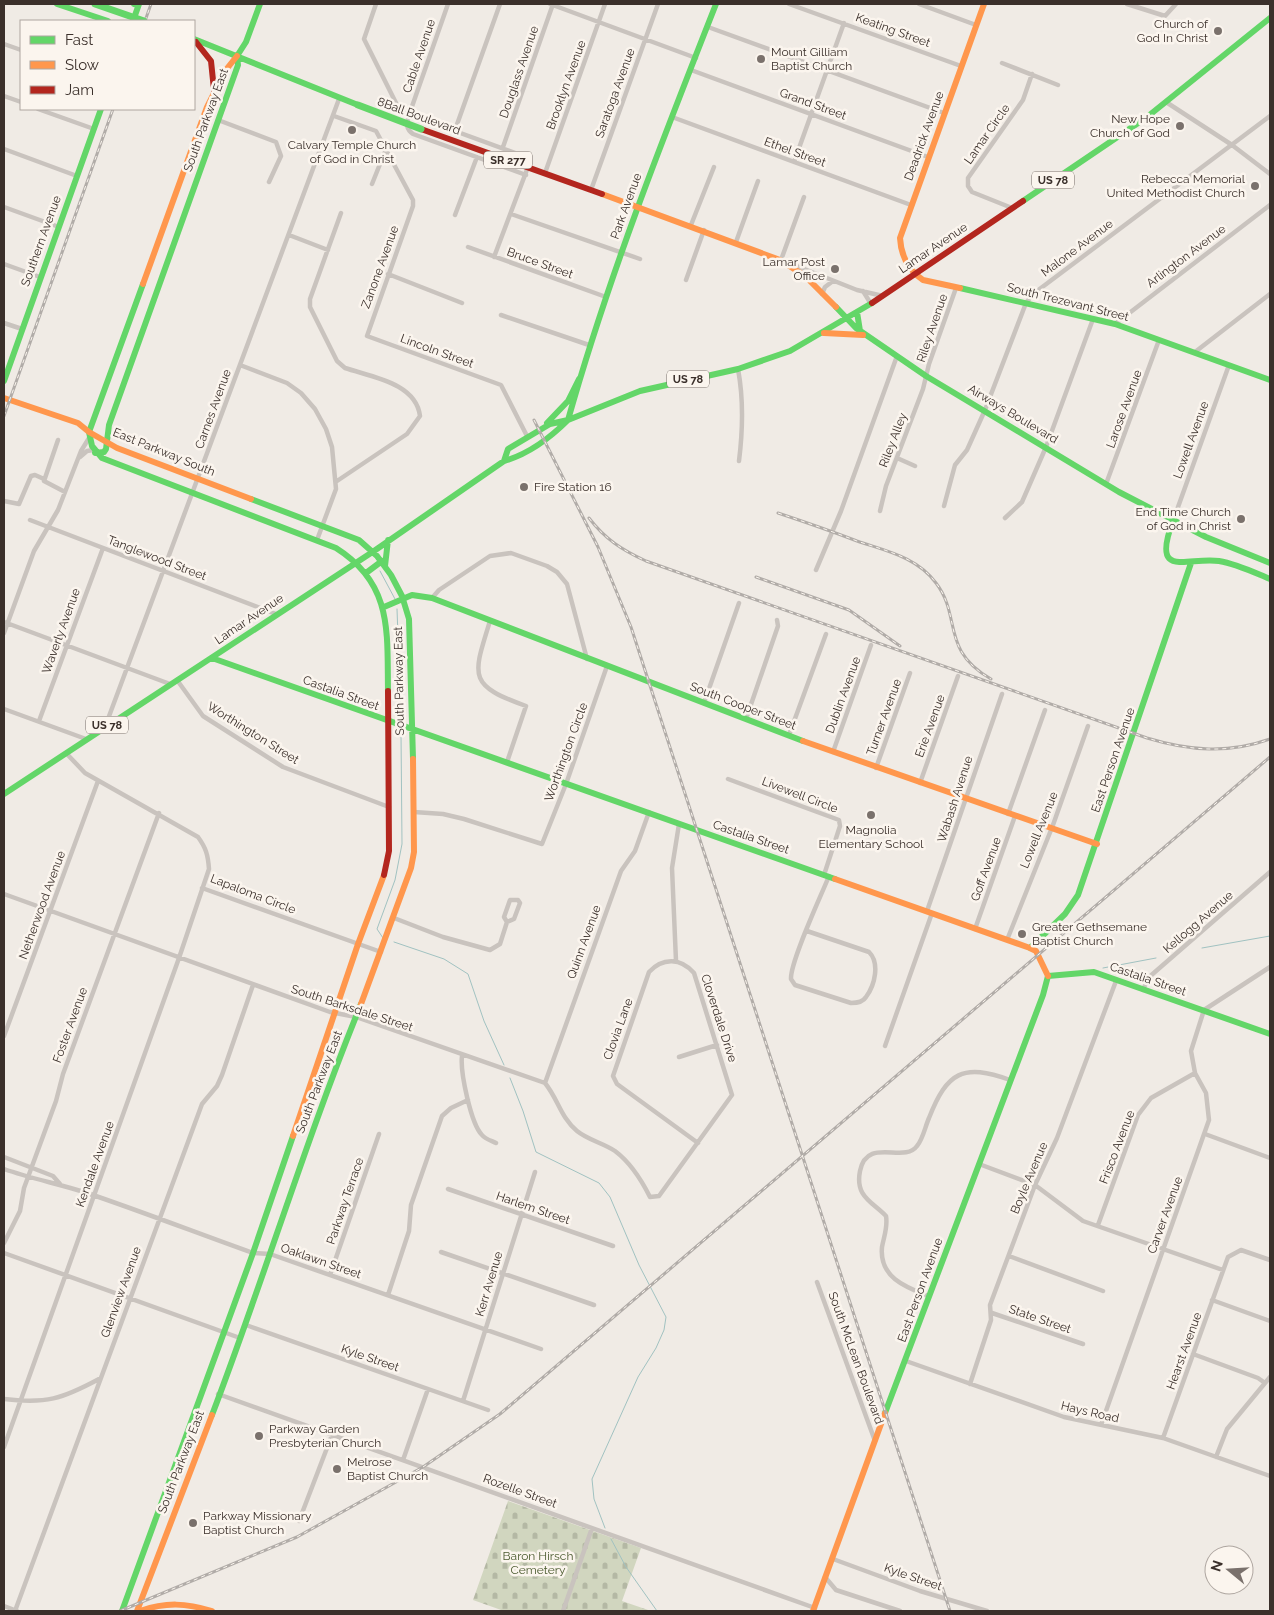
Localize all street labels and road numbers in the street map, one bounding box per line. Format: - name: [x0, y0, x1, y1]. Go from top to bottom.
- street label: Keating Street: [854, 10, 932, 50]
- street label: Cable Avenue: [400, 17, 438, 95]
- street label: Douglass Avenue: [497, 24, 541, 120]
- street label: Brooklyn Avenue: [543, 38, 589, 132]
- street label: Saratoga Avenue: [592, 46, 638, 140]
- street label: South Parkway East: [181, 66, 231, 174]
- street label: Grand Street: [778, 85, 848, 123]
- street label: Deadrick Avenue: [901, 89, 947, 183]
- street label: 8Ball Boulevard: [375, 94, 463, 138]
- street label: Lamar Circle: [961, 101, 1013, 167]
- street label: Ethel Street: [762, 134, 828, 170]
- road number: SR 277: [484, 152, 532, 168]
- street label: Park Avenue: [608, 171, 644, 241]
- road number: US 78: [1032, 172, 1074, 188]
- street label: Southern Avenue: [18, 194, 64, 288]
- street label: Malone Avenue: [1038, 216, 1116, 280]
- street label: Lamar Avenue: [896, 220, 970, 276]
- street label: Arlington Avenue: [1144, 222, 1228, 290]
- street label: Zanone Avenue: [359, 224, 401, 310]
- street label: Bruce Street: [505, 245, 575, 281]
- street label: South Trezevant Street: [1006, 280, 1130, 324]
- street label: Riley Avenue: [914, 292, 950, 364]
- street label: Lincoln Street: [398, 331, 476, 371]
- street label: Carnes Avenue: [192, 367, 234, 451]
- street label: Larose Avenue: [1103, 368, 1145, 450]
- road number: US 78: [667, 370, 709, 388]
- street label: Airways Boulevard: [965, 382, 1061, 446]
- street label: Lowell Avenue: [1171, 399, 1211, 481]
- street label: Riley Alley: [876, 410, 910, 469]
- street label: East Parkway South: [111, 425, 217, 479]
- street label: Tanglewood Street: [106, 533, 208, 583]
- street label: Waverly Avenue: [39, 586, 83, 676]
- street label: Lamar Avenue: [212, 591, 286, 647]
- street label: South Parkway East: [391, 626, 407, 736]
- street label: Dublin Avenue: [823, 655, 863, 735]
- street label: Castalia Street: [301, 673, 381, 713]
- street label: Turner Avenue: [864, 677, 904, 757]
- street label: South Cooper Street: [688, 679, 798, 733]
- street label: Erie Avenue: [912, 693, 948, 759]
- street label: Worthington Street: [205, 699, 301, 767]
- street label: Worthington Circle: [542, 701, 590, 803]
- street label: East Person Avenue: [1088, 706, 1138, 814]
- road number: US 78: [86, 716, 128, 734]
- street label: Wabash Avenue: [934, 754, 976, 844]
- street label: Livewell Circle: [760, 774, 840, 816]
- street label: Lowell Avenue: [1017, 790, 1061, 870]
- street label: Castalia Street: [711, 817, 791, 857]
- street label: Goff Avenue: [968, 835, 1004, 903]
- street label: Netherwood Avenue: [16, 849, 68, 961]
- street label: Lapaloma Circle: [208, 871, 298, 917]
- street label: Kellogg Avenue: [1160, 888, 1236, 956]
- street label: Quinn Avenue: [564, 903, 604, 981]
- street label: Castalia Street: [1108, 959, 1188, 999]
- street label: Cloverdale Drive: [698, 972, 740, 1064]
- street label: South Barksdale Street: [289, 982, 415, 1034]
- street label: Foster Avenue: [50, 985, 90, 1065]
- street label: Clovia Lane: [600, 996, 636, 1062]
- street label: South Parkway East: [293, 1029, 345, 1135]
- street label: Frisco Avenue: [1097, 1108, 1137, 1186]
- street label: Kendale Avenue: [73, 1119, 117, 1209]
- street label: Boyle Avenue: [1008, 1140, 1050, 1216]
- street label: Parkway Terrace: [324, 1156, 366, 1246]
- street label: Carver Avenue: [1145, 1175, 1185, 1255]
- street label: Harlem Street: [494, 1189, 572, 1227]
- street label: East Person Avenue: [895, 1236, 945, 1344]
- street label: Oaklawn Street: [279, 1241, 363, 1281]
- street label: Glenview Avenue: [98, 1245, 144, 1339]
- street label: Kerr Avenue: [472, 1250, 506, 1318]
- street label: South McLean Boulevard: [826, 1290, 886, 1426]
- street label: State Street: [1007, 1302, 1073, 1336]
- street label: Hearst Avenue: [1164, 1310, 1204, 1392]
- street label: Kyle Street: [339, 1342, 401, 1374]
- street label: Hays Road: [1060, 1399, 1120, 1425]
- street label: South Parkway East: [155, 1409, 207, 1515]
- street label: Rozelle Street: [481, 1471, 559, 1511]
- street label: Kyle Street: [882, 1561, 944, 1593]

